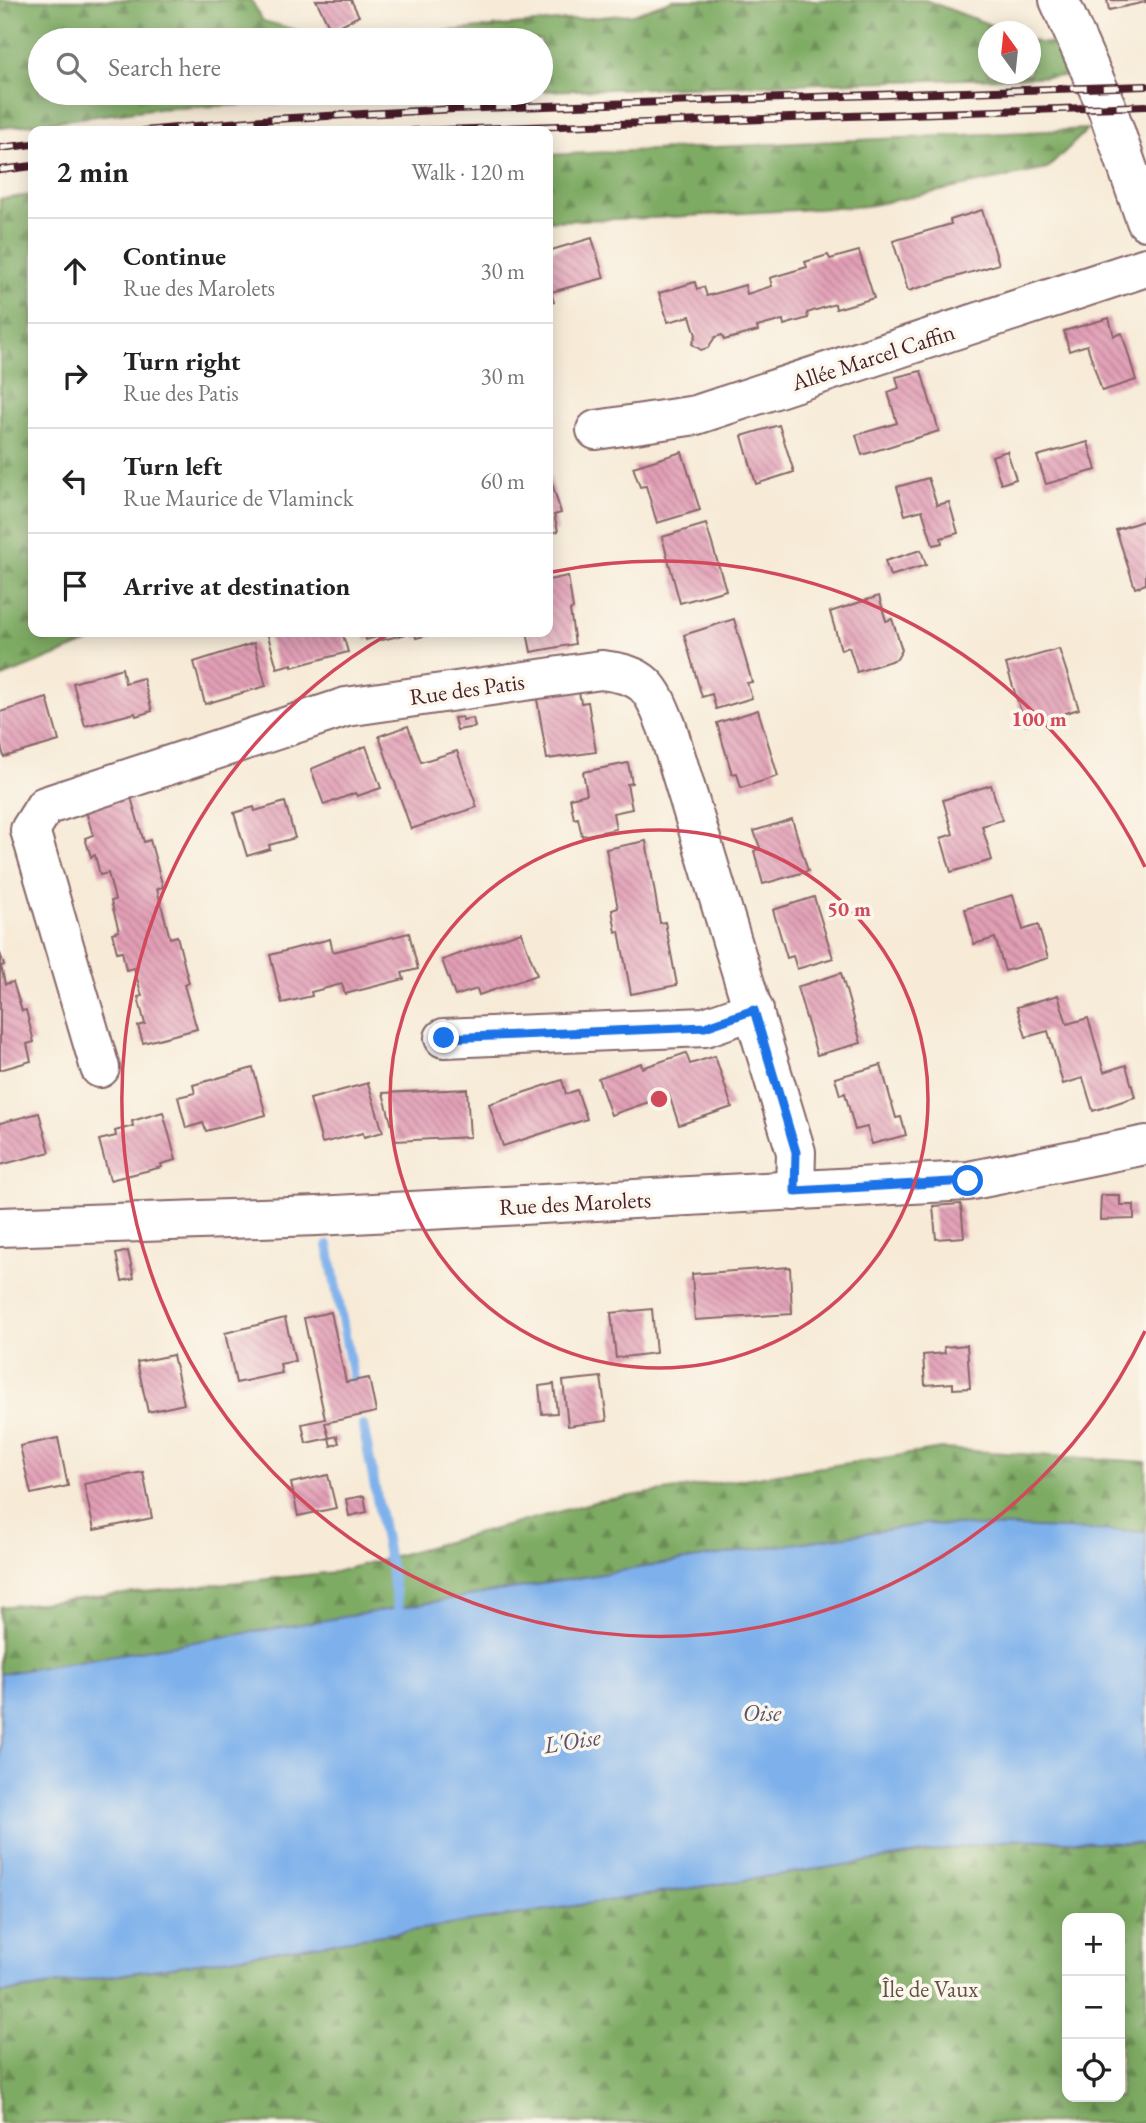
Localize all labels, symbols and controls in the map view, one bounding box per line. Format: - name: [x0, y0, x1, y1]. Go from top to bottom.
- north arrow: [978, 21, 1041, 84]
- search box: [28, 28, 553, 105]
- icon: search: [52, 48, 90, 86]
- text: Search here: [108, 50, 221, 84]
- text: 2 min: [56, 152, 129, 191]
- text: Walk · 120 m: [411, 157, 525, 187]
- text: Continue: [123, 239, 226, 273]
- icon: ahead: [56, 252, 94, 290]
- text: 30 m: [480, 256, 525, 286]
- text: Rue des Marolets: [123, 273, 275, 303]
- street label: Allée Marcel Caffin: [787, 316, 958, 398]
- text: Turn right: [123, 344, 241, 378]
- icon: right: [56, 357, 94, 395]
- text: 30 m: [480, 361, 525, 391]
- text: Rue des Patis: [123, 378, 239, 408]
- text: Turn left: [123, 449, 222, 483]
- icon: left: [56, 462, 94, 500]
- text: 60 m: [480, 466, 525, 496]
- text: Rue Maurice de Vlaminck: [123, 483, 354, 513]
- icon: arrive: [56, 567, 94, 605]
- text: Arrive at destination: [123, 569, 350, 603]
- street label: Rue des Patis: [408, 666, 526, 712]
- text: 100 m: [1011, 705, 1067, 732]
- text: 50 m: [827, 895, 871, 922]
- route end: [428, 1022, 459, 1053]
- centre of rings: [647, 1087, 671, 1111]
- route start: [952, 1165, 983, 1196]
- street label: Rue des Marolets: [498, 1184, 652, 1222]
- water label: Oise: [743, 1697, 782, 1728]
- water label: L'Oise: [540, 1721, 603, 1760]
- map controls: [1062, 1913, 1125, 2102]
- button: +: [1062, 1913, 1125, 1976]
- park label: Île de Vaux: [882, 1974, 978, 2004]
- button: −: [1062, 1976, 1125, 2039]
- button: locate: [1062, 2039, 1125, 2102]

